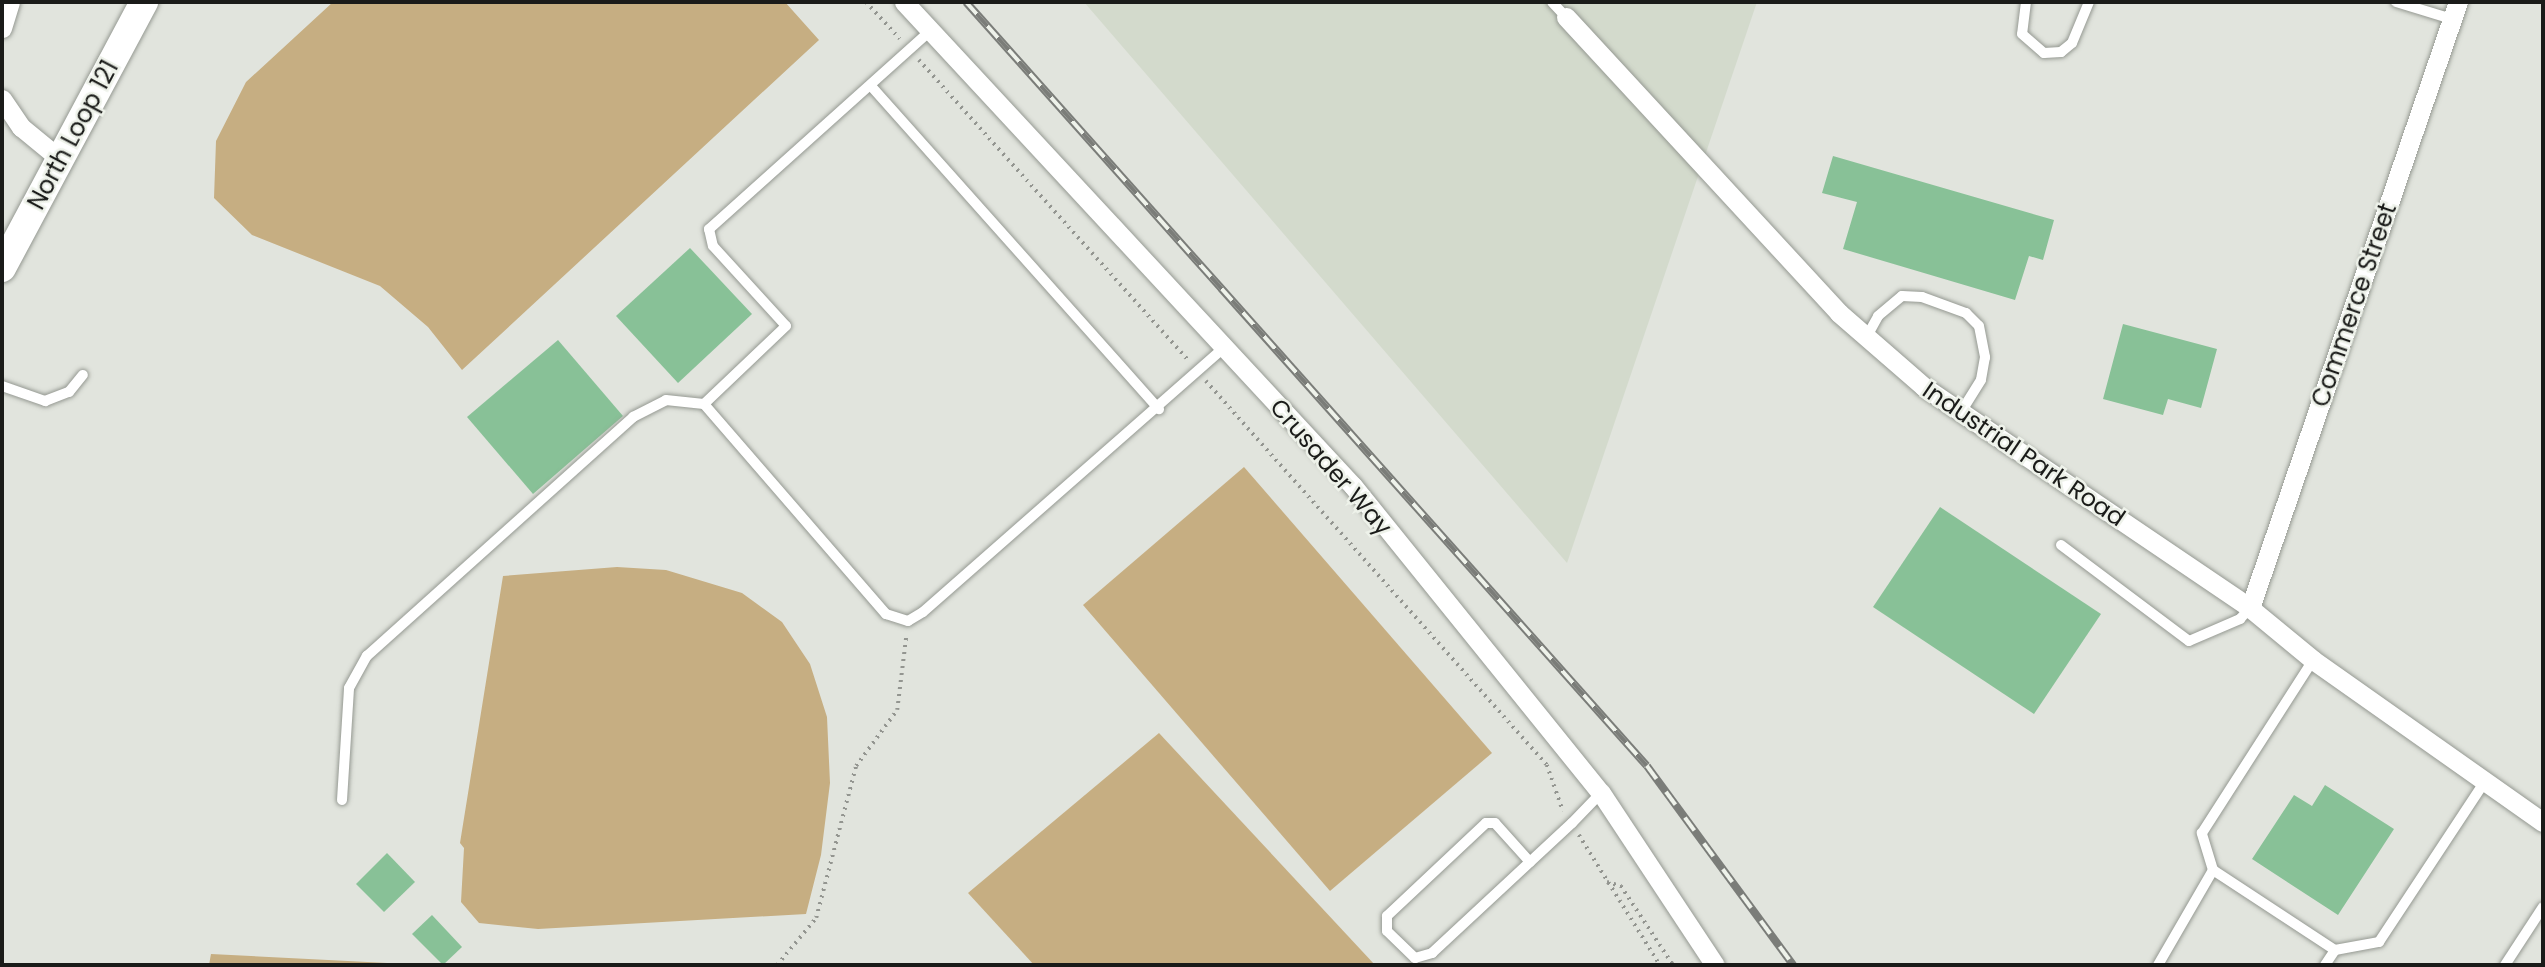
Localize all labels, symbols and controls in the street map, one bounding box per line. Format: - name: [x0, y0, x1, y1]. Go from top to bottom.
- street label: North Loop 121: [22, 56, 124, 214]
- street label: Commerce Street: [2306, 199, 2402, 411]
- street label: Industrial Park Road: [1917, 376, 2131, 532]
- street label: Crusader Way: [1264, 393, 1398, 541]

